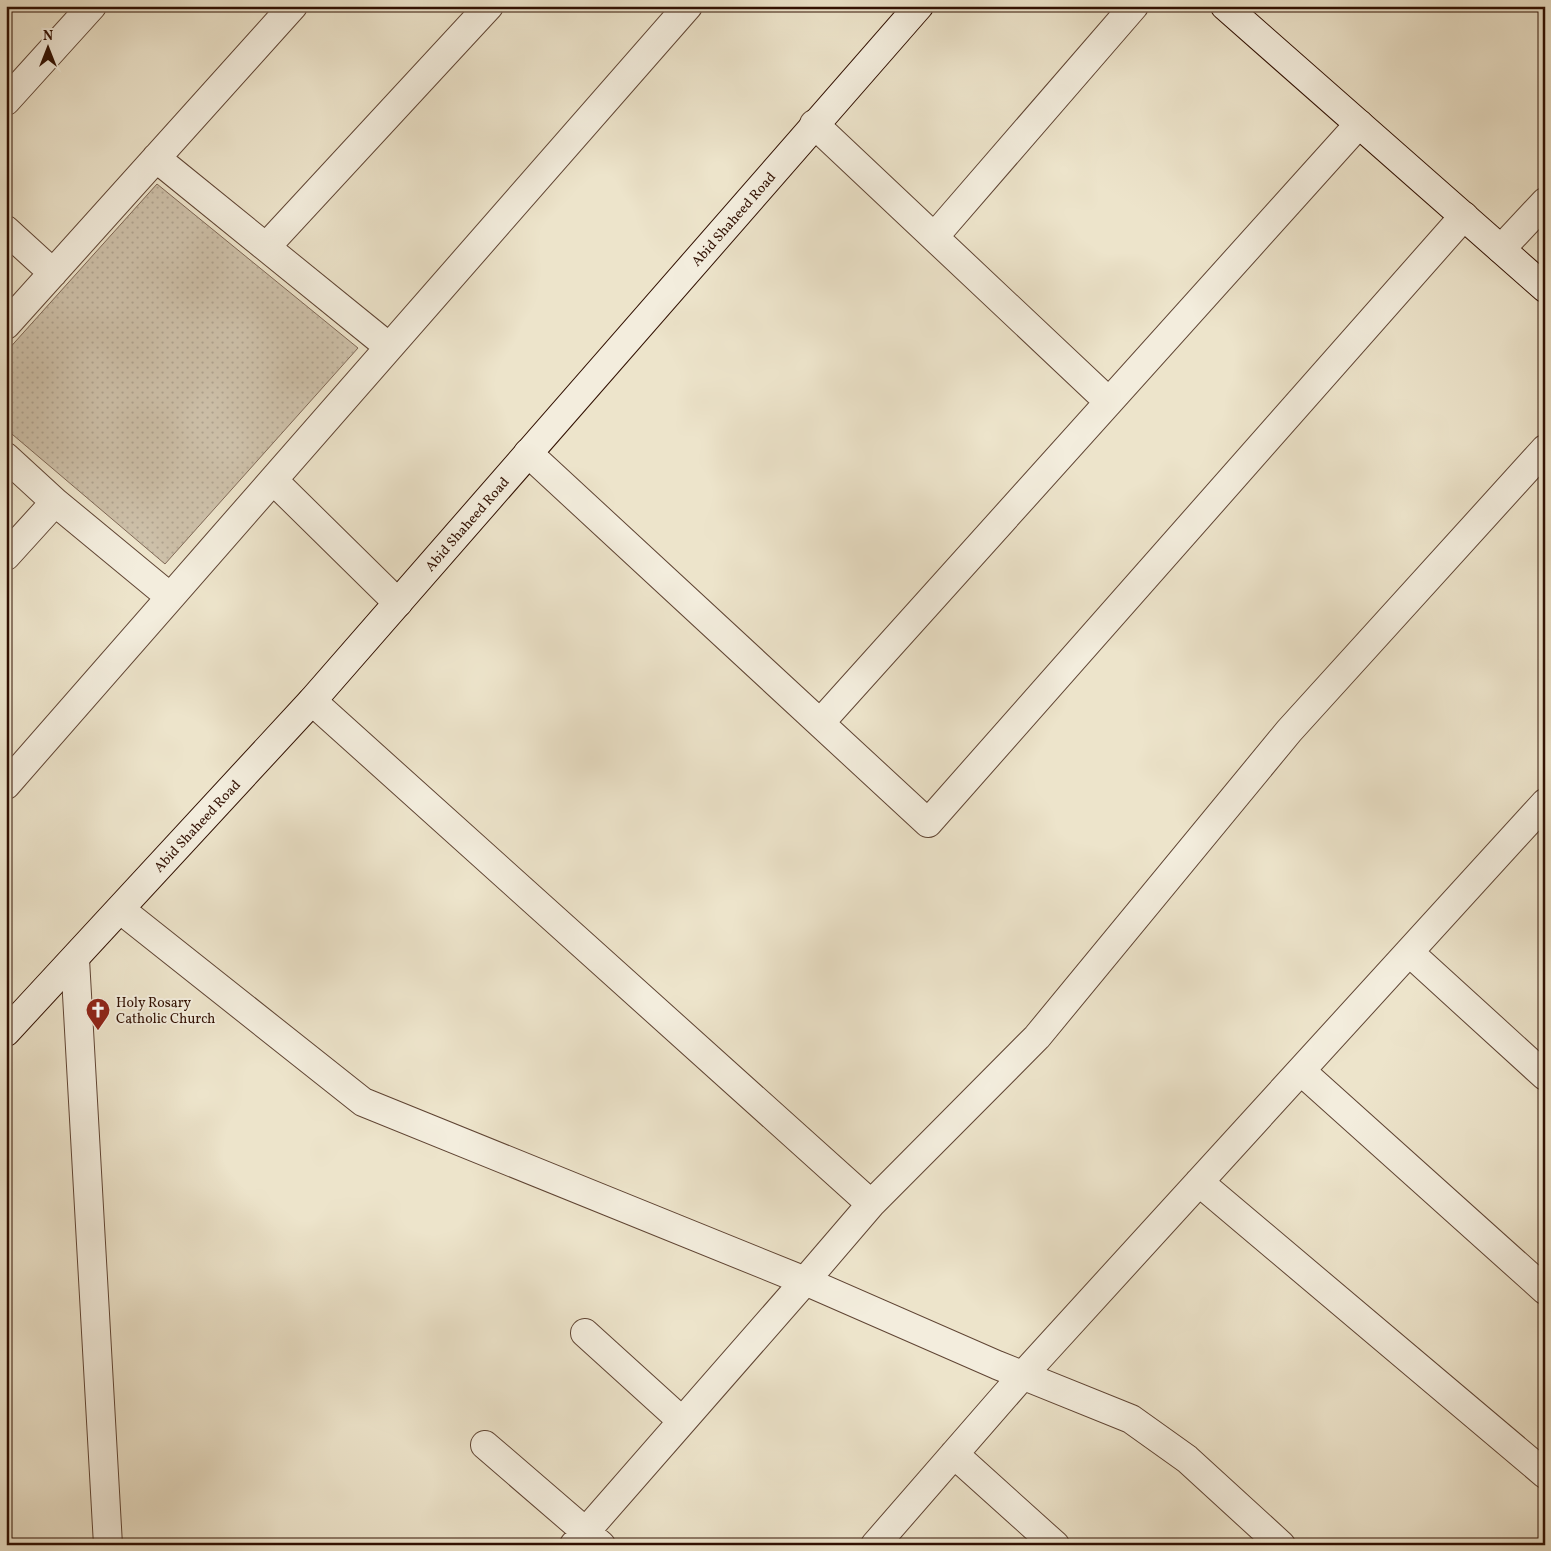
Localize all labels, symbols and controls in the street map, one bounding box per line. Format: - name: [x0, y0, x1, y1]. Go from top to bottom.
- north arrow: [22, 22, 72, 72]
- text: N: [43, 27, 53, 46]
- street label: Abid Shaheed Road: [688, 168, 781, 271]
- street label: Abid Shaheed Road: [421, 473, 514, 576]
- street label: Abid Shaheed Road: [150, 776, 245, 877]
- place label: Holy Rosary Catholic Church: [116, 994, 215, 1029]
- church icon: Holy Rosary Catholic Church: [85, 997, 111, 1031]

